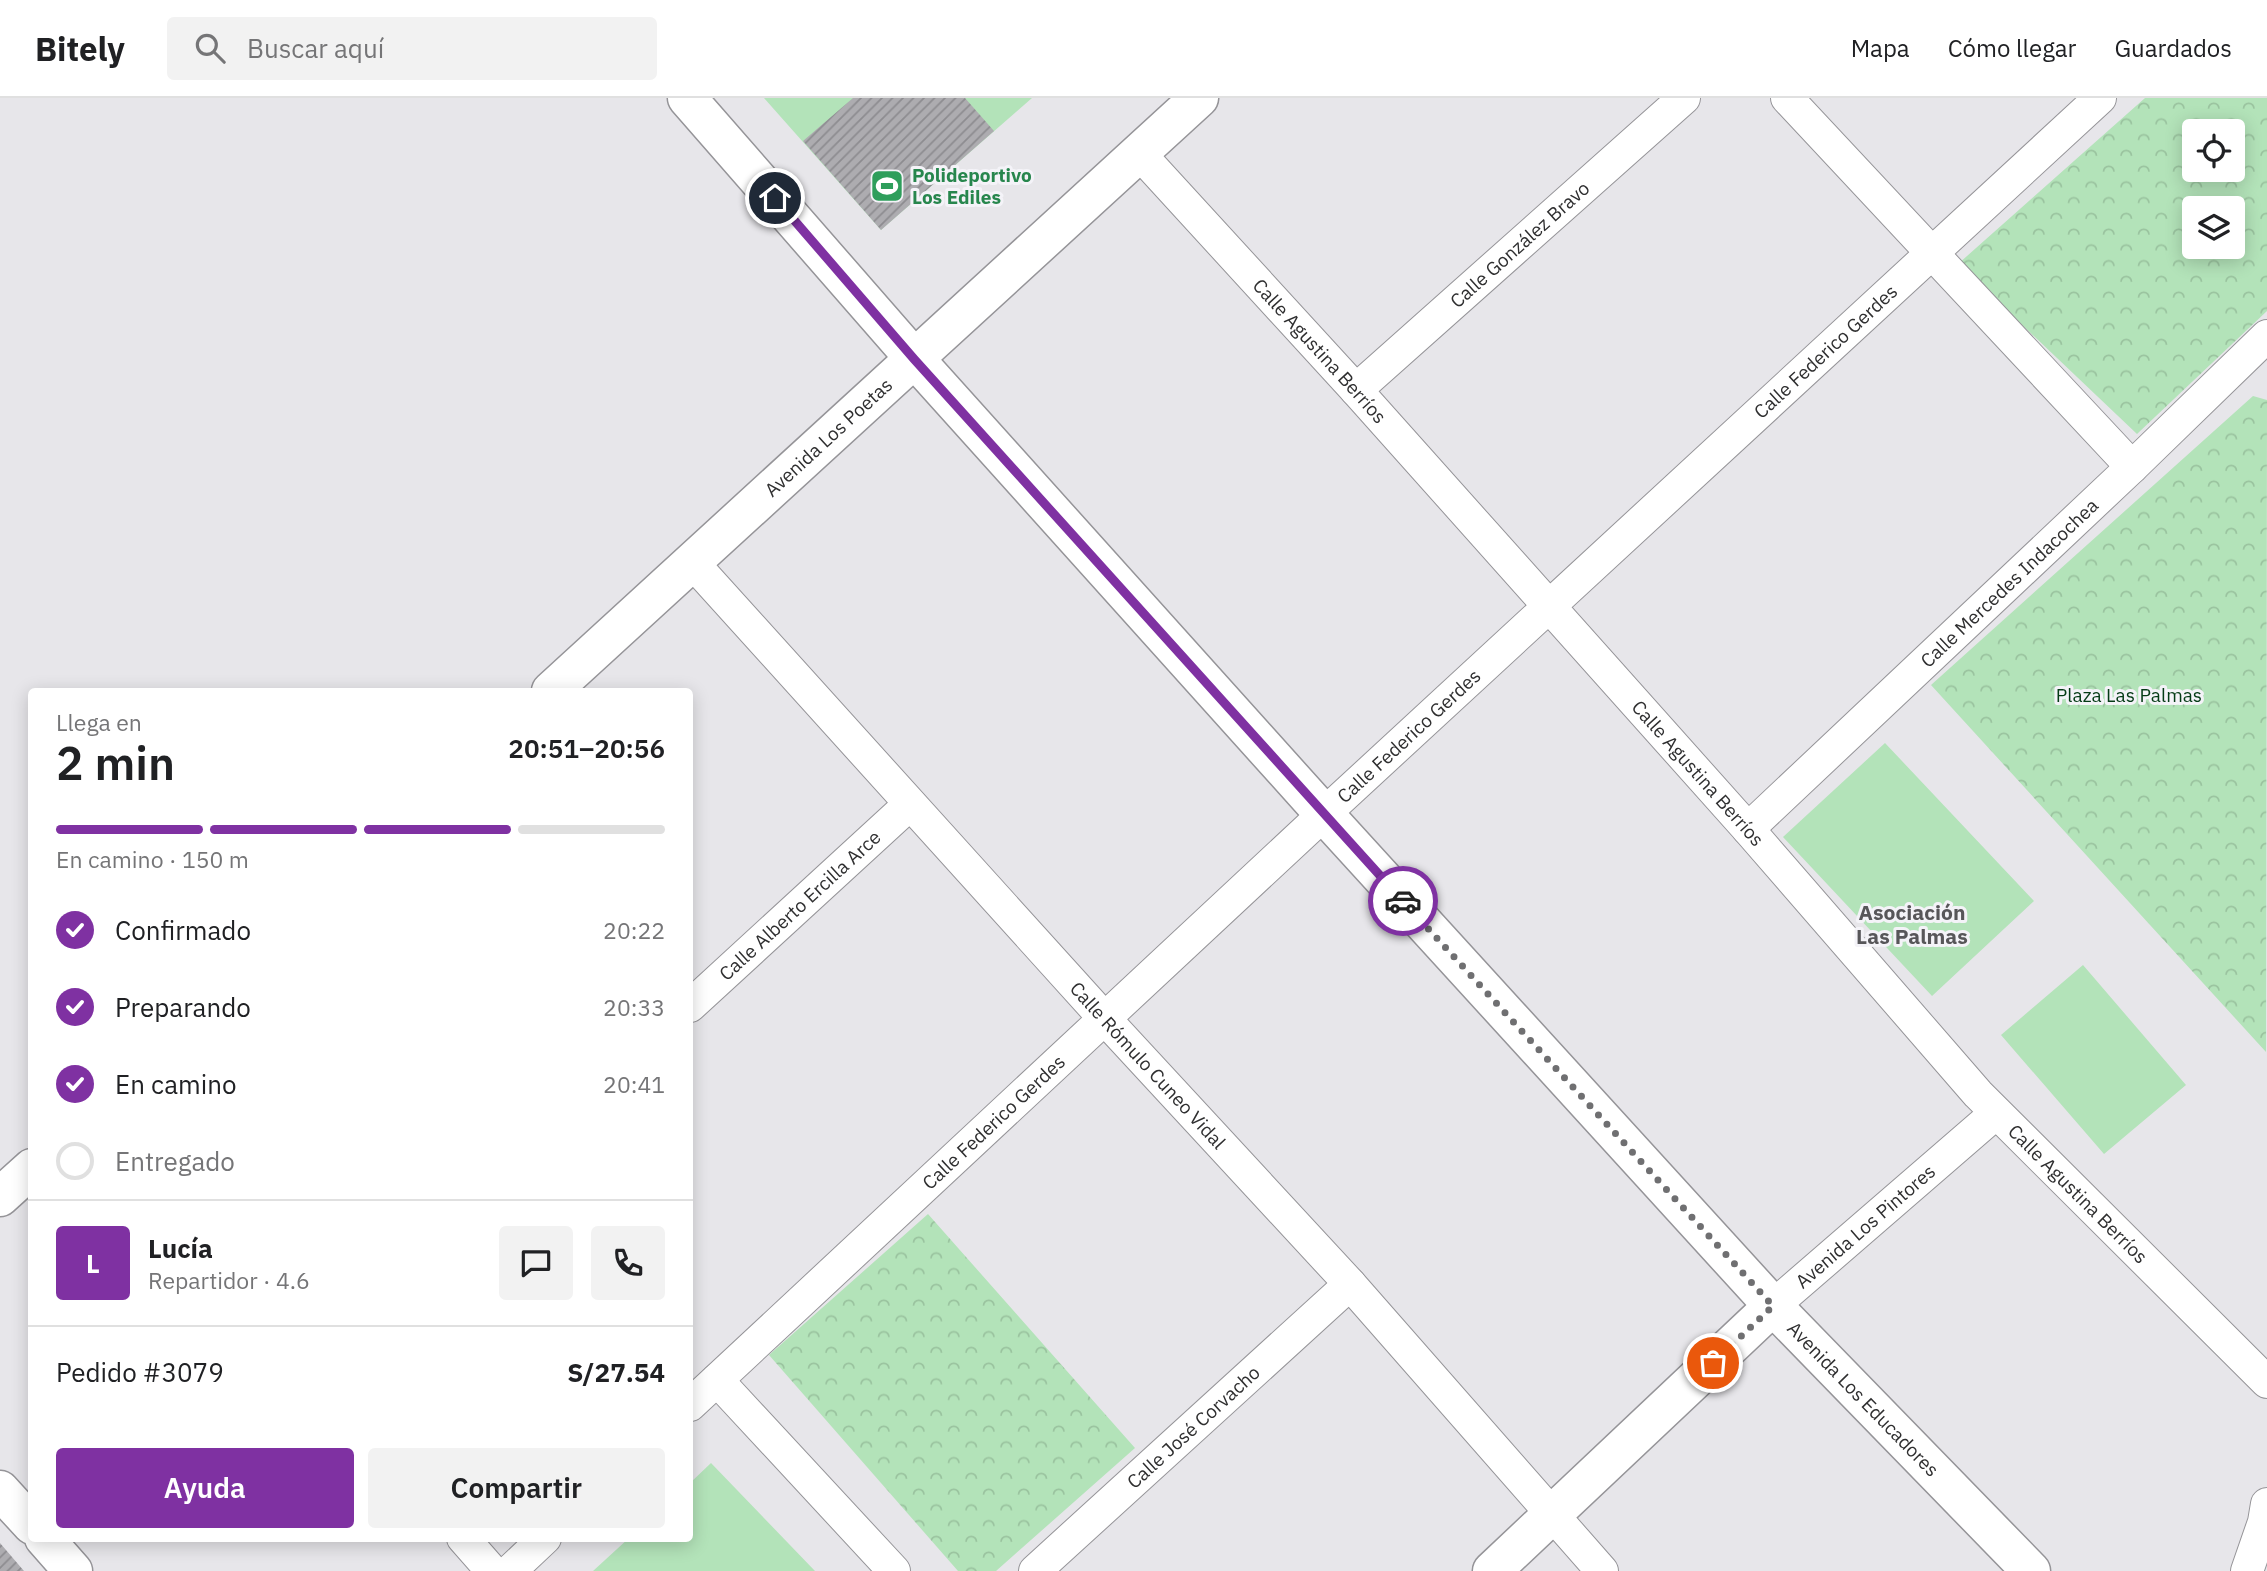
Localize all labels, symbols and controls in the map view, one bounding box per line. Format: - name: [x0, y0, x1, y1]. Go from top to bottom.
- search box: [167, 17, 657, 80]
- text: Bitely: [35, 27, 125, 70]
- icon: search: [191, 29, 229, 67]
- text: Buscar aquí: [247, 31, 384, 65]
- text: Mapa: [1851, 32, 1910, 64]
- text: Cómo llegar: [1948, 32, 2076, 64]
- text: Guardados: [2114, 32, 2232, 64]
- map controls: [2182, 119, 2245, 259]
- button: locate: [2182, 119, 2245, 182]
- place label: Polideportivo Los Ediles: [912, 163, 1032, 209]
- sports icon: Polideportivo Los Ediles: [868, 167, 906, 205]
- pin: [745, 168, 805, 228]
- street label: Calle González Bravo: [1445, 176, 1594, 313]
- icon: home: [756, 179, 794, 217]
- button: layers: [2182, 196, 2245, 259]
- street label: Calle Agustina Berríos: [1248, 273, 1392, 428]
- street label: Calle Federico Gerdes: [1749, 279, 1902, 423]
- street label: Avenida Los Poetas: [760, 373, 897, 502]
- street label: Calle Mercedes Indacochea: [1915, 493, 2103, 672]
- street label: Calle Federico Gerdes: [1332, 664, 1485, 808]
- park label: Plaza Las Palmas: [2056, 683, 2202, 707]
- street label: Calle Agustina Berríos: [1627, 695, 1769, 851]
- text: Llega en: [56, 707, 142, 737]
- text: 20:51–20:56: [508, 731, 665, 765]
- text: 2 min: [56, 733, 175, 793]
- street label: Calle Alberto Ercilla Arce: [714, 825, 886, 985]
- text: En camino · 150 m: [56, 844, 249, 874]
- courier: [1368, 866, 1438, 936]
- icon: car: [1384, 882, 1422, 920]
- district label: Asociación Las Palmas: [1856, 898, 1968, 950]
- icon: check: [56, 911, 94, 949]
- text: Confirmado: [115, 913, 251, 947]
- text: 20:22: [603, 915, 665, 945]
- street label: Calle Rómulo Cuneo Vidal: [1065, 976, 1231, 1154]
- icon: check: [56, 988, 94, 1026]
- text: Preparando: [115, 990, 251, 1024]
- text: 20:33: [603, 992, 665, 1022]
- street label: Calle Federico Gerdes: [917, 1050, 1070, 1194]
- icon: check: [56, 1065, 94, 1103]
- text: En camino: [115, 1067, 237, 1101]
- text: 20:41: [603, 1069, 665, 1099]
- street label: Calle Agustina Berríos: [2003, 1119, 2153, 1268]
- text: Entregado: [115, 1144, 235, 1178]
- street label: Avenida Los Pintores: [1790, 1159, 1940, 1293]
- button: chat: [499, 1226, 573, 1300]
- button: phone: [591, 1226, 665, 1300]
- text: Lucía: [148, 1231, 213, 1265]
- text: L: [86, 1246, 100, 1280]
- text: Repartidor · 4.6: [148, 1265, 310, 1295]
- street label: Avenida Los Educadores: [1783, 1316, 1944, 1481]
- pin: [1683, 1333, 1743, 1393]
- icon: bag: [1694, 1344, 1732, 1382]
- text: Pedido #3079: [56, 1355, 224, 1389]
- text: S/27.54: [567, 1355, 665, 1389]
- street label: Calle José Corvacho: [1122, 1360, 1265, 1494]
- button: Ayuda: [56, 1448, 354, 1528]
- button: Compartir: [368, 1448, 665, 1528]

